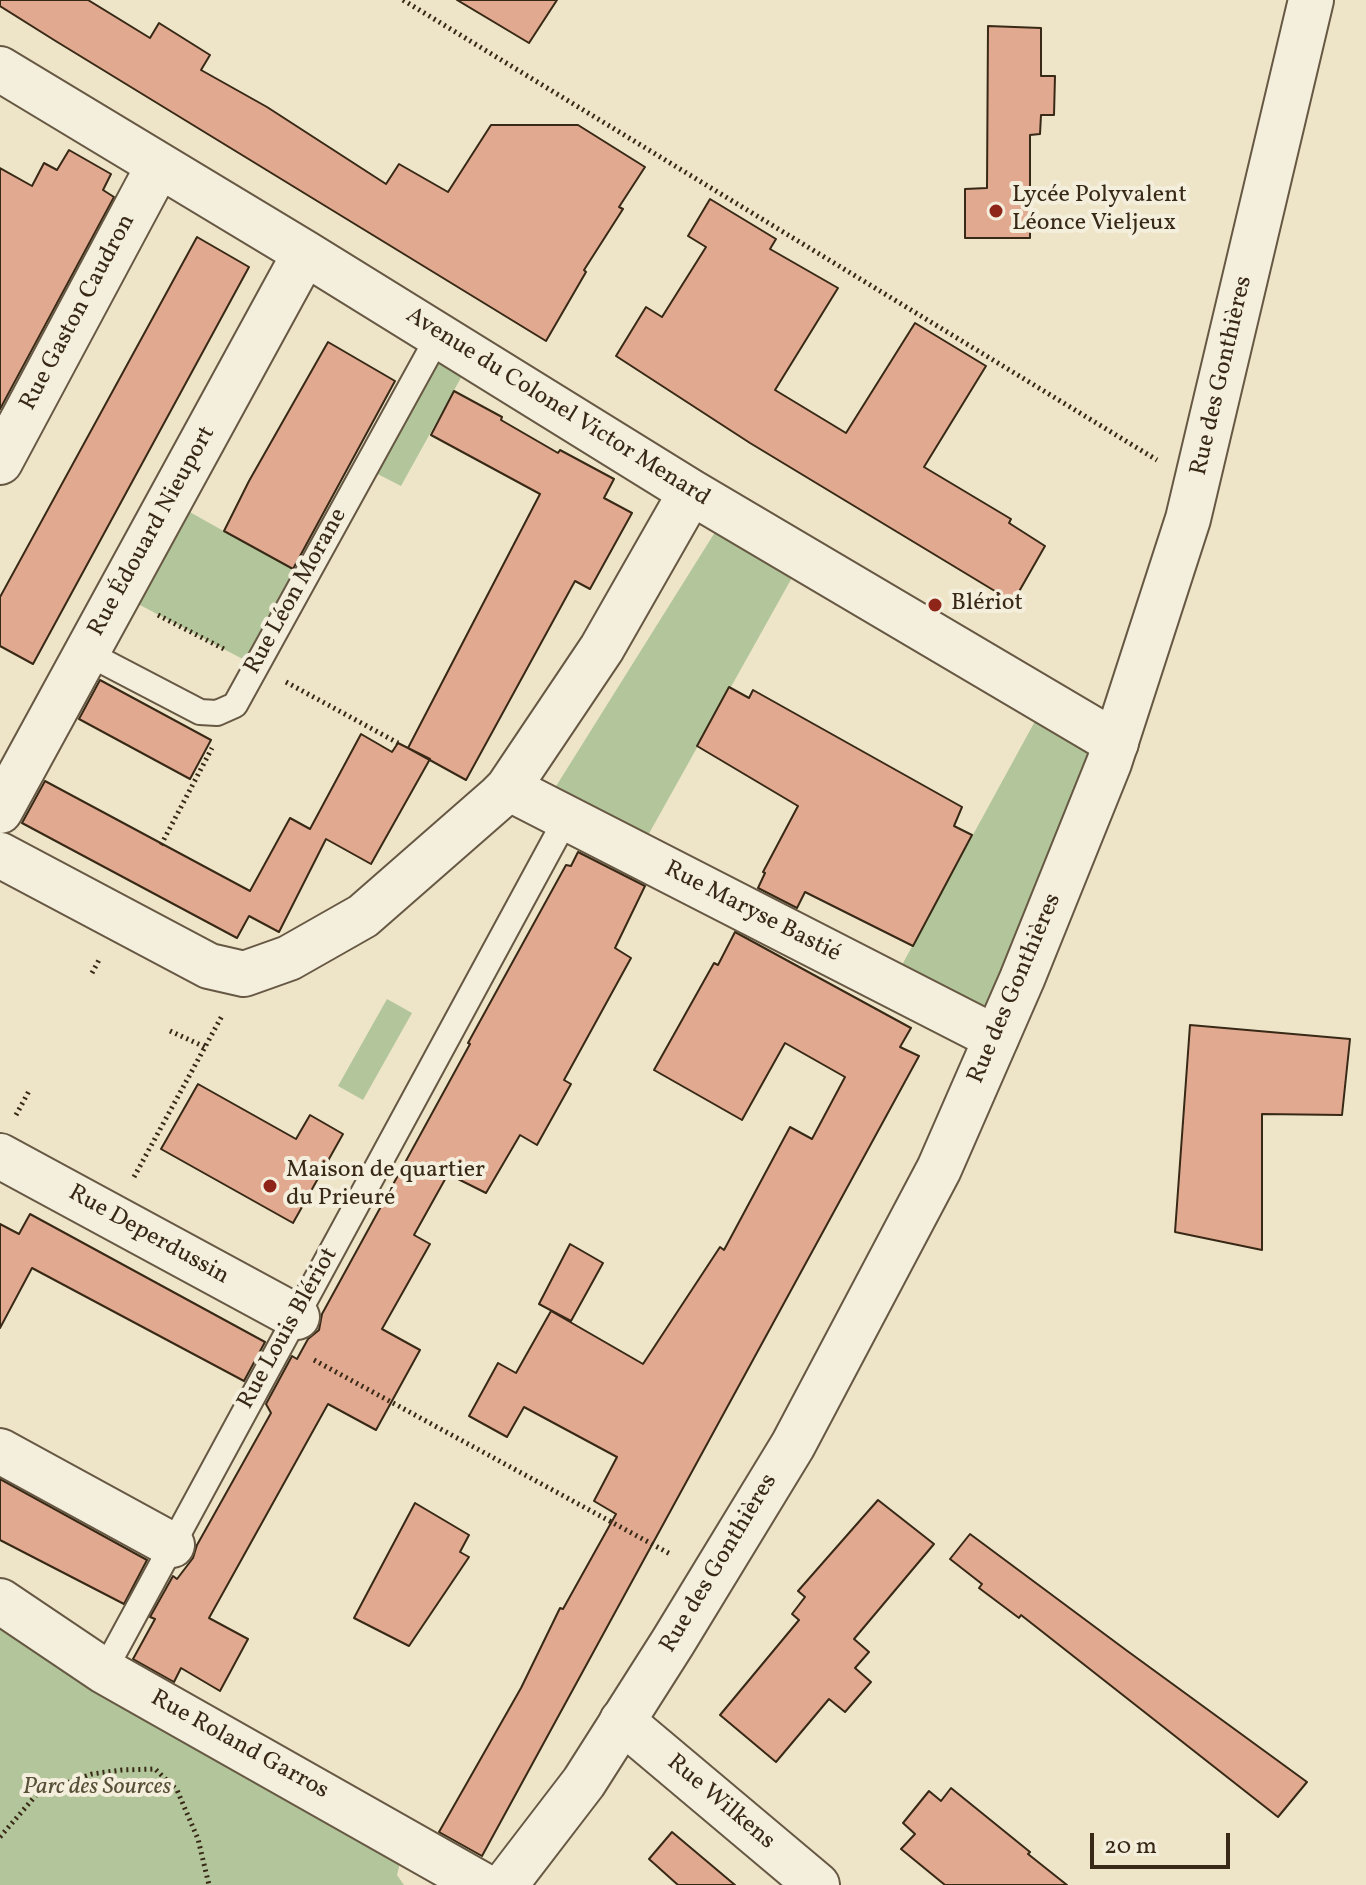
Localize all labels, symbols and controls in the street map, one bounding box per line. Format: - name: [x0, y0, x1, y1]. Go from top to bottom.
- place label: Lycée Polyvalent Léonce Vieljeux: [1012, 183, 1187, 239]
- marker: Lycée Polyvalent Léonce Vieljeux: [987, 202, 1005, 220]
- street label: Rue Gaston Caudron: [15, 210, 143, 416]
- street label: Rue des Gonthières: [1186, 273, 1260, 479]
- street label: Avenue du Colonel Victor Menard: [400, 302, 714, 514]
- street label: Rue Édouard Nieuport: [83, 422, 223, 642]
- street label: Rue Léon Morane: [240, 504, 354, 680]
- place label: Blériot: [951, 591, 1023, 619]
- marker: Blériot: [926, 596, 944, 614]
- street label: Rue Maryse Bastié: [659, 856, 845, 970]
- street label: Rue des Gonthières: [963, 890, 1069, 1088]
- place label: Maison de quartier du Prieuré: [286, 1158, 485, 1214]
- marker: Maison de quartier du Prieuré: [261, 1177, 279, 1195]
- street label: Rue Deperdussin: [63, 1180, 233, 1292]
- street label: Rue Louis Blériot: [233, 1243, 345, 1415]
- street label: Rue des Gonthières: [655, 1469, 785, 1659]
- street label: Rue Roland Garros: [145, 1685, 333, 1807]
- street label: Rue Wilkens: [660, 1749, 780, 1857]
- park label: Parc des Sources: [23, 1775, 171, 1803]
- scale bar: [1094, 1817, 1234, 1867]
- text: 20 m: [1104, 1830, 1157, 1864]

